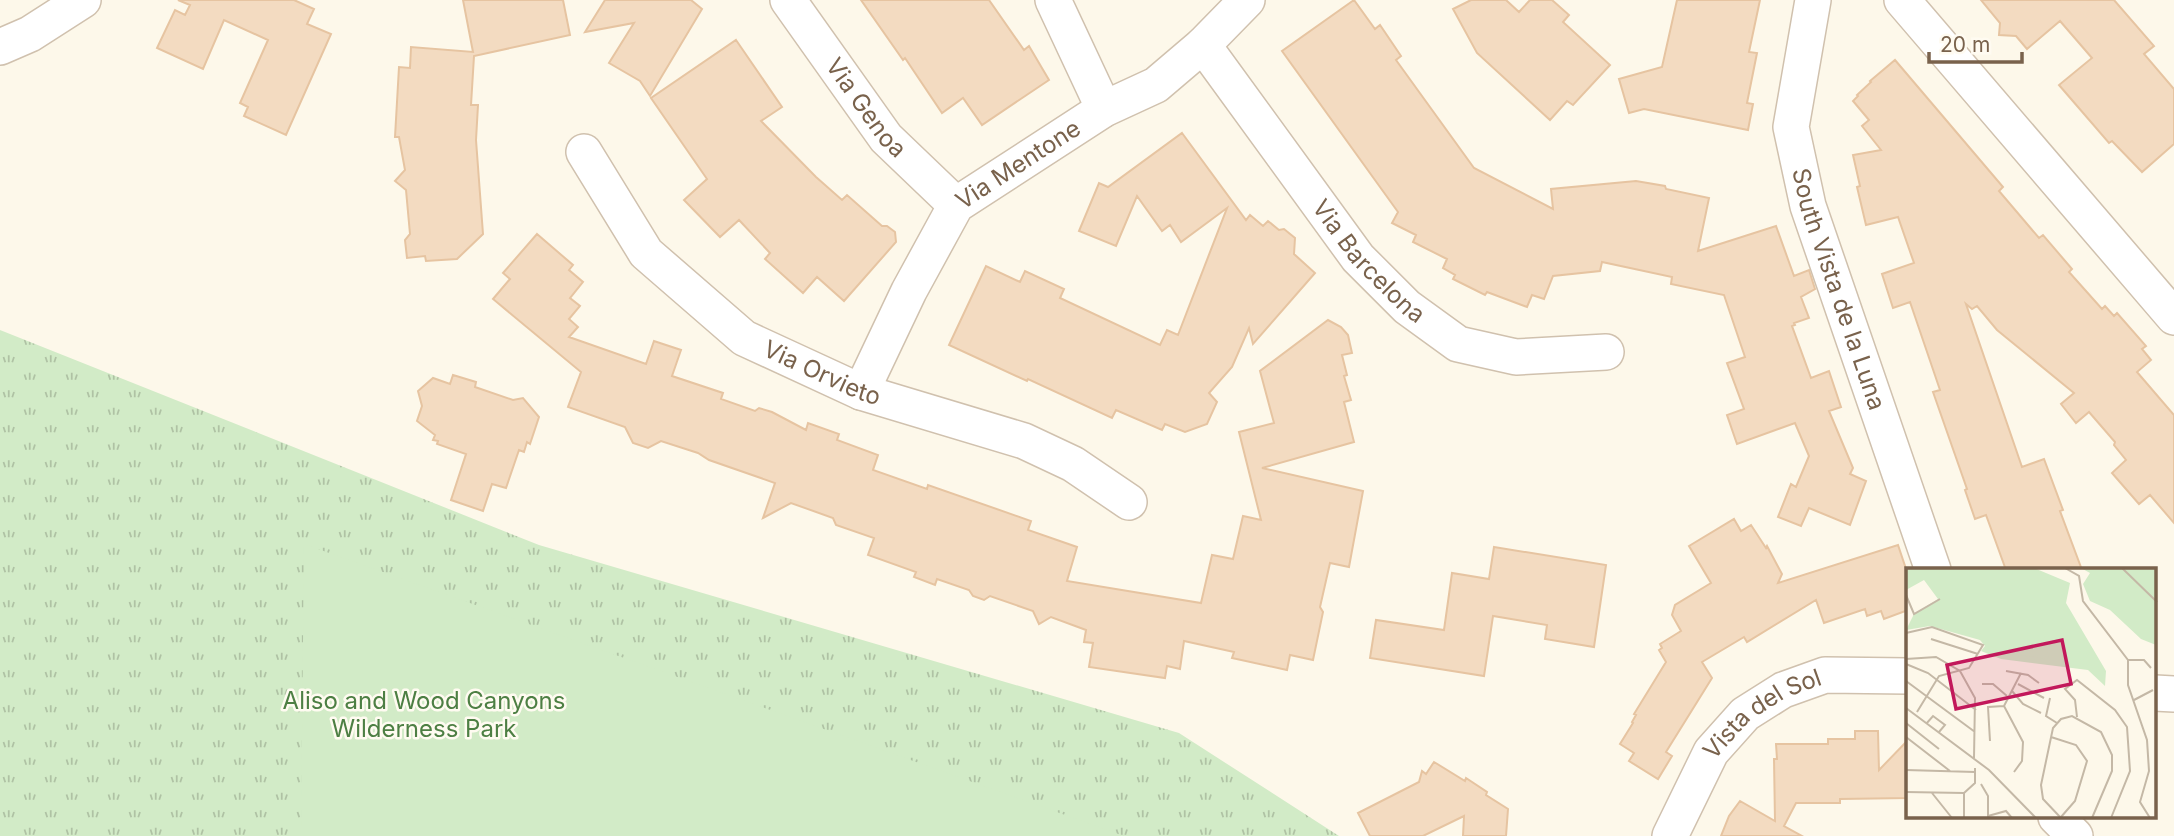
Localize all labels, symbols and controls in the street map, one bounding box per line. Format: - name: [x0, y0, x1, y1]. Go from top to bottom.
- scale bar: [1929, 21, 2022, 65]
- text: 20 m: [1940, 32, 1990, 57]
- street label: Via Genoa: [820, 52, 912, 163]
- street label: Via Mentone: [950, 113, 1086, 215]
- street label: South Vista de la Luna: [1786, 165, 1892, 414]
- street label: Via Barcelona: [1306, 194, 1431, 329]
- street label: Via Orvieto: [759, 334, 884, 411]
- inset map: [1906, 568, 2156, 818]
- street label: Vista del Sol: [1697, 663, 1825, 765]
- park label: Aliso and Wood Canyons Wilderness Park: [283, 686, 565, 743]

